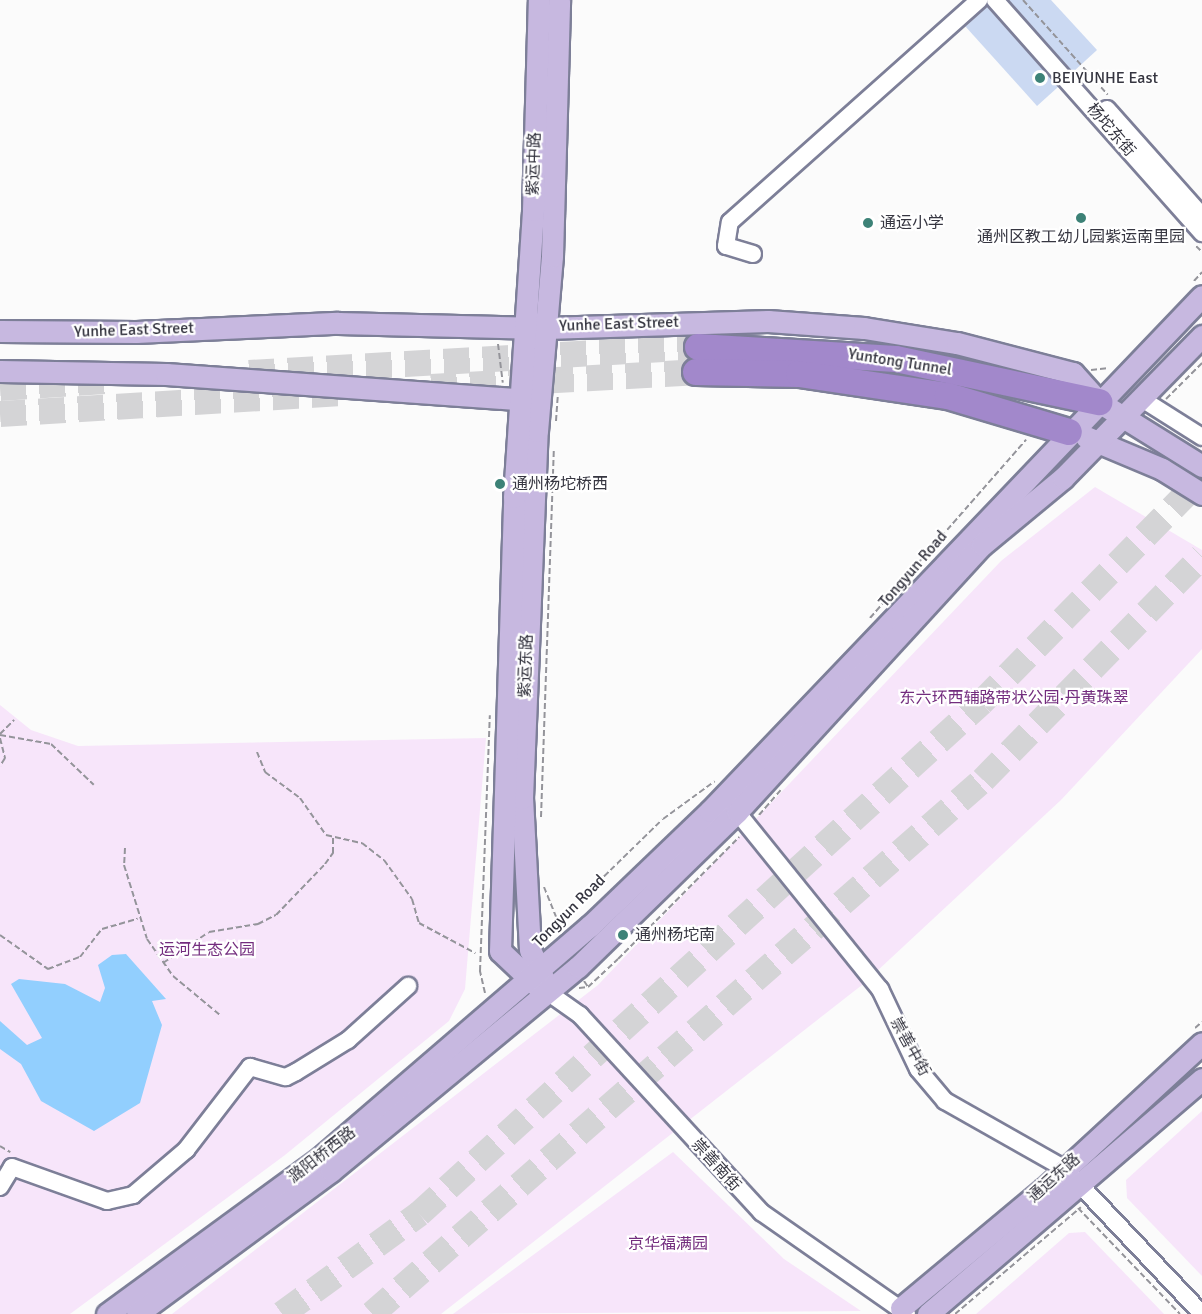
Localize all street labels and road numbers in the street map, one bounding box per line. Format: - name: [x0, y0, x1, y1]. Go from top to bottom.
- street label: 杨坨东街: [1083, 100, 1139, 160]
- street label: 紫运中路: [523, 132, 545, 196]
- street label: Yunhe East Street: [559, 312, 679, 336]
- street label: Yunhe East Street: [74, 318, 194, 342]
- street label: Yuntong Tunnel: [847, 344, 953, 380]
- street label: Tongyun Road: [875, 527, 951, 611]
- street label: 紫运东路: [515, 634, 537, 698]
- street label: Tongyun Road: [529, 871, 609, 951]
- street label: 崇善中街: [886, 1014, 934, 1080]
- street label: 潞阳桥西路: [285, 1123, 359, 1187]
- street label: 崇善南街: [687, 1135, 745, 1195]
- street label: 通运东路: [1024, 1149, 1084, 1207]

